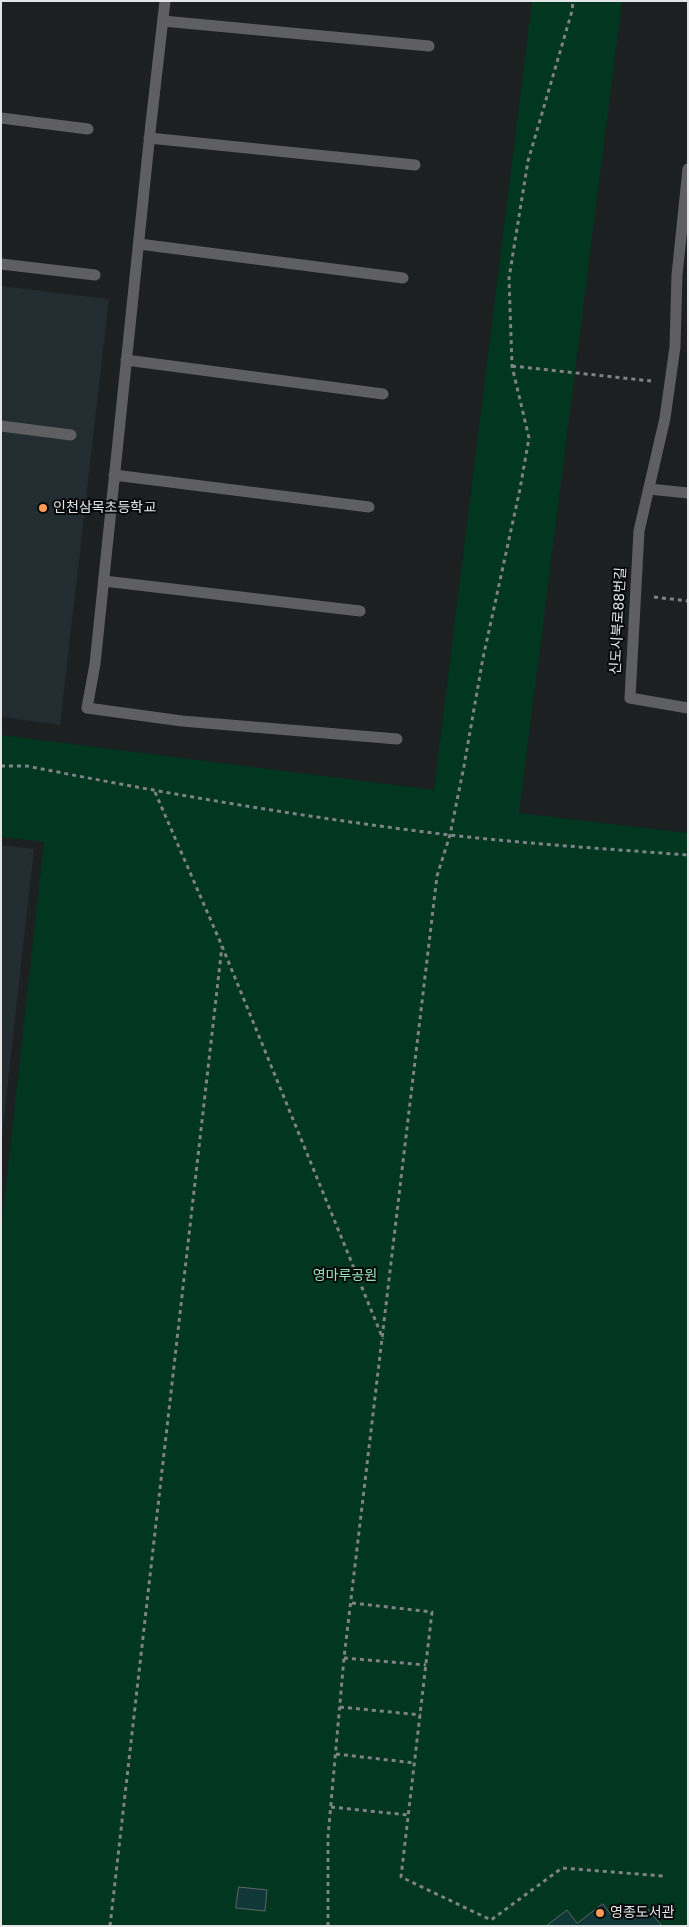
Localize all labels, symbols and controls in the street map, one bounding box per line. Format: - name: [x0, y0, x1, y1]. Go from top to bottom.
- place label: 인천삼목초등학교: [53, 500, 156, 516]
- marker: 인천삼목초등학교: [37, 502, 49, 514]
- street label: 신도시북로88번길: [608, 567, 630, 675]
- park label: 영마루공원: [313, 1268, 377, 1284]
- place label: 영종도서관: [610, 1905, 674, 1921]
- marker: 영종도서관: [594, 1907, 606, 1919]

